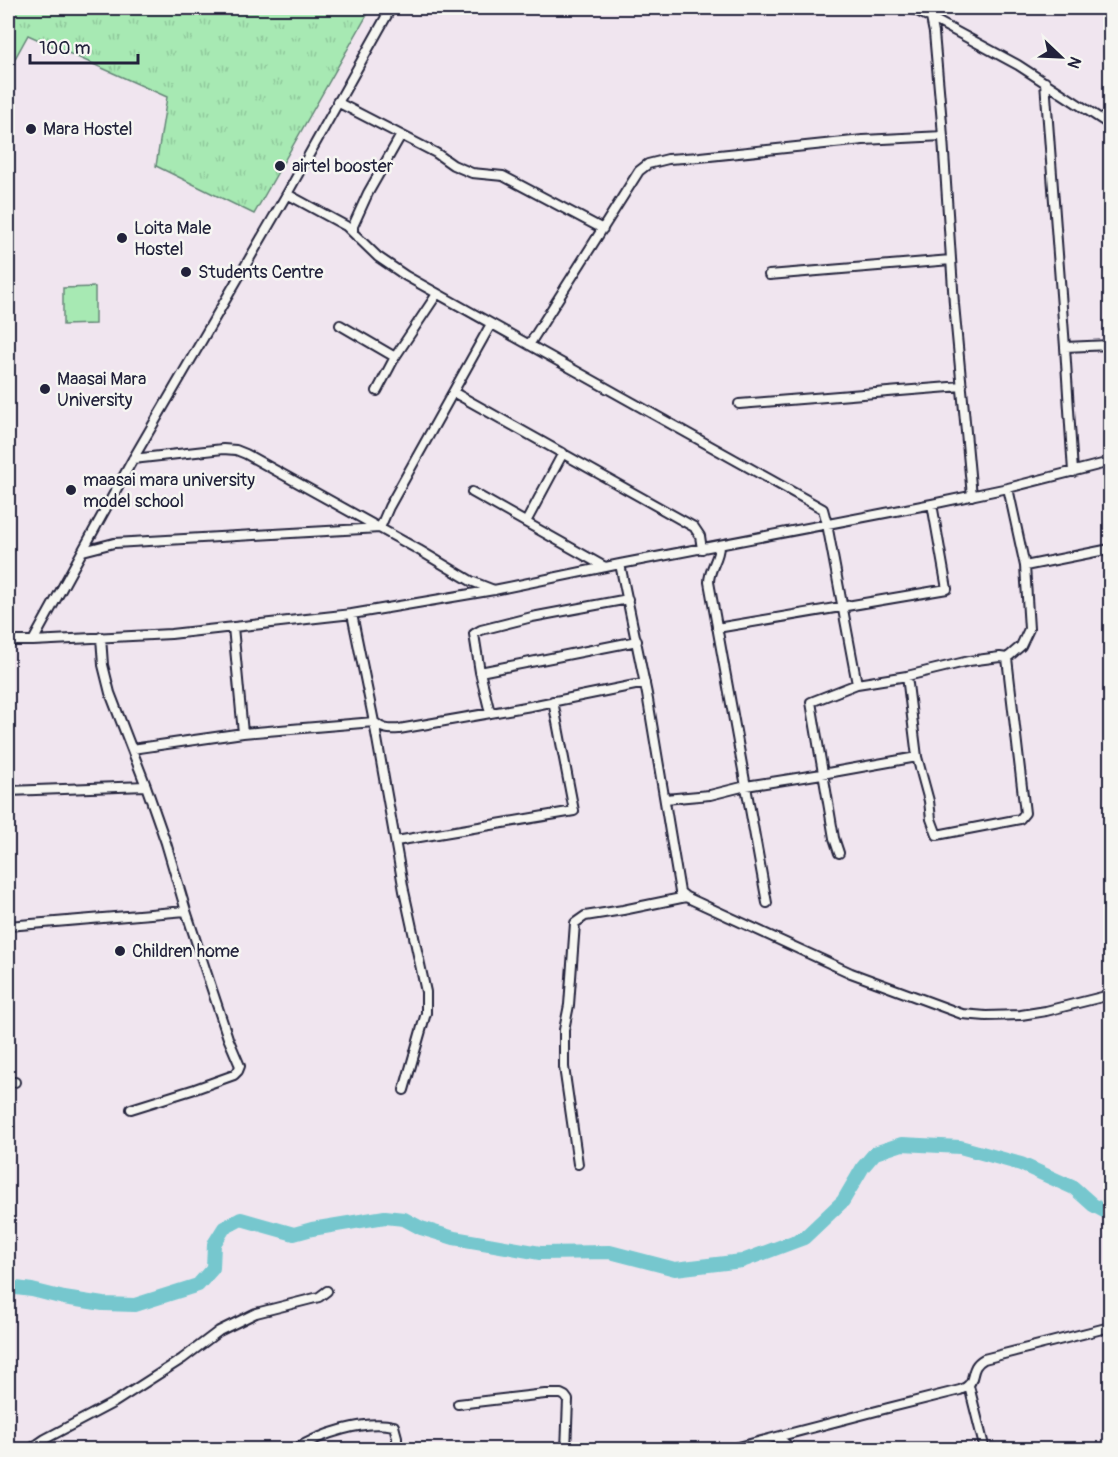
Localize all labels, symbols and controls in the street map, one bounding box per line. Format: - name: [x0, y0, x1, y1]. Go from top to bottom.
- scale bar: [30, 27, 138, 65]
- north arrow: [1031, 27, 1091, 87]
- text: 100 m: [39, 37, 91, 60]
- text: N: [1062, 54, 1085, 72]
- place label: Mara Hostel: [43, 118, 133, 141]
- marker: Mara Hostel: [24, 122, 38, 136]
- place label: airtel booster: [292, 155, 394, 178]
- marker: airtel booster: [273, 159, 287, 173]
- place label: Loita Male Hostel: [134, 217, 211, 261]
- marker: Loita Male Hostel: [115, 231, 129, 245]
- place label: Students Centre: [198, 261, 323, 284]
- marker: Students Centre: [179, 265, 193, 279]
- place label: Maasai Mara University: [57, 368, 146, 412]
- marker: Maasai Mara University: [38, 382, 52, 396]
- place label: maasai mara university model school: [83, 469, 255, 513]
- marker: maasai mara university model school: [64, 483, 78, 497]
- place label: Children home: [132, 940, 239, 963]
- marker: Children home: [113, 944, 127, 958]

